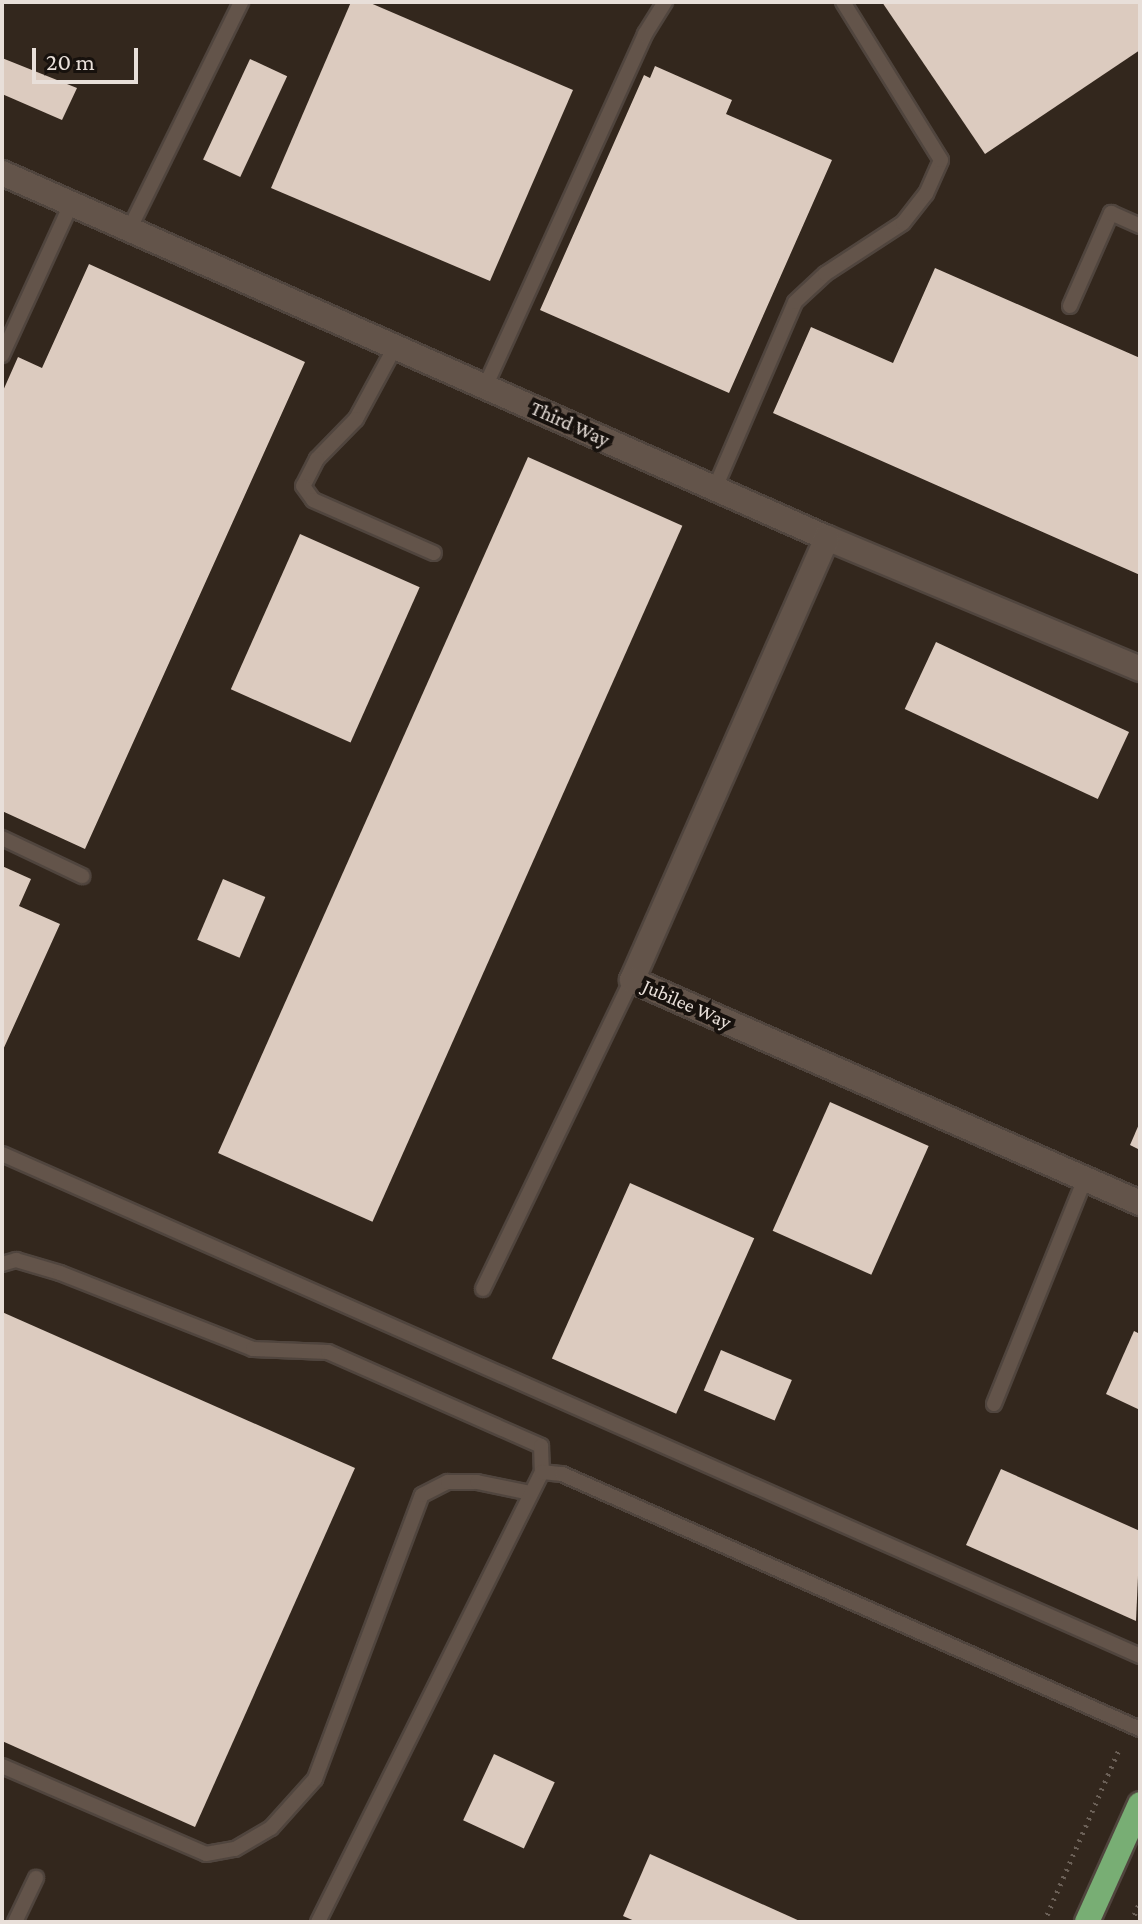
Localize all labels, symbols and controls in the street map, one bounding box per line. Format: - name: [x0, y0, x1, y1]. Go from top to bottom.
- scale bar: [36, 32, 142, 82]
- text: 20 m: [46, 48, 95, 75]
- street label: Third Way: [527, 396, 613, 452]
- street label: Jubilee Way: [639, 974, 735, 1034]

